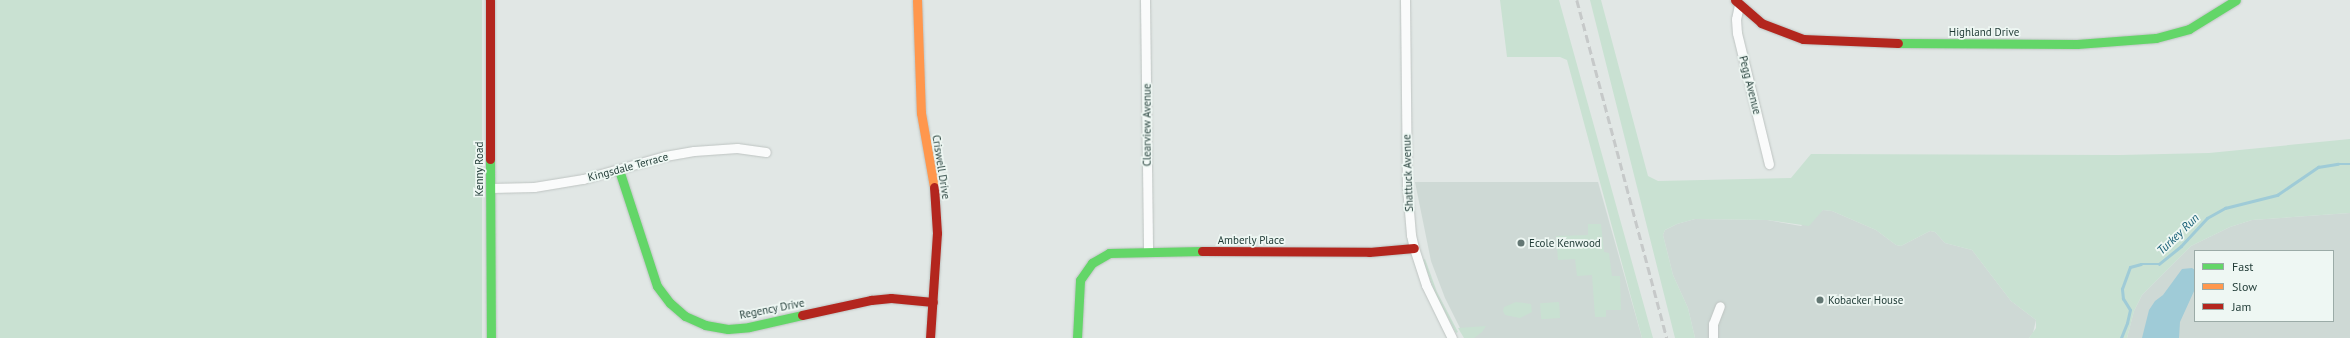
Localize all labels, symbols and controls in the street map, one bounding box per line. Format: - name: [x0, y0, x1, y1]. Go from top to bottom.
- street label: Highland Drive: [1949, 25, 2019, 39]
- street label: Pegg Avenue: [1736, 54, 1764, 116]
- street label: Clearview Avenue: [1140, 83, 1154, 167]
- street label: Criswell Drive: [929, 134, 953, 200]
- street label: Shattuck Avenue: [1400, 134, 1416, 212]
- street label: Kenny Road: [472, 141, 486, 197]
- street label: Kingsdale Terrace: [586, 150, 670, 184]
- water label: Turkey Run: [2154, 210, 2202, 258]
- street label: Amberly Place: [1217, 233, 1285, 247]
- place label: Ecole Kenwood: [1529, 236, 1601, 250]
- marker: Ecole Kenwood: [1516, 238, 1526, 248]
- legend: [2194, 250, 2334, 322]
- text: Fast: [2232, 259, 2253, 274]
- text: Slow: [2232, 279, 2257, 294]
- place label: Kobacker House: [1828, 293, 1903, 307]
- marker: Kobacker House: [1815, 295, 1825, 305]
- street label: Regency Drive: [738, 296, 806, 322]
- text: Jam: [2232, 299, 2251, 314]

